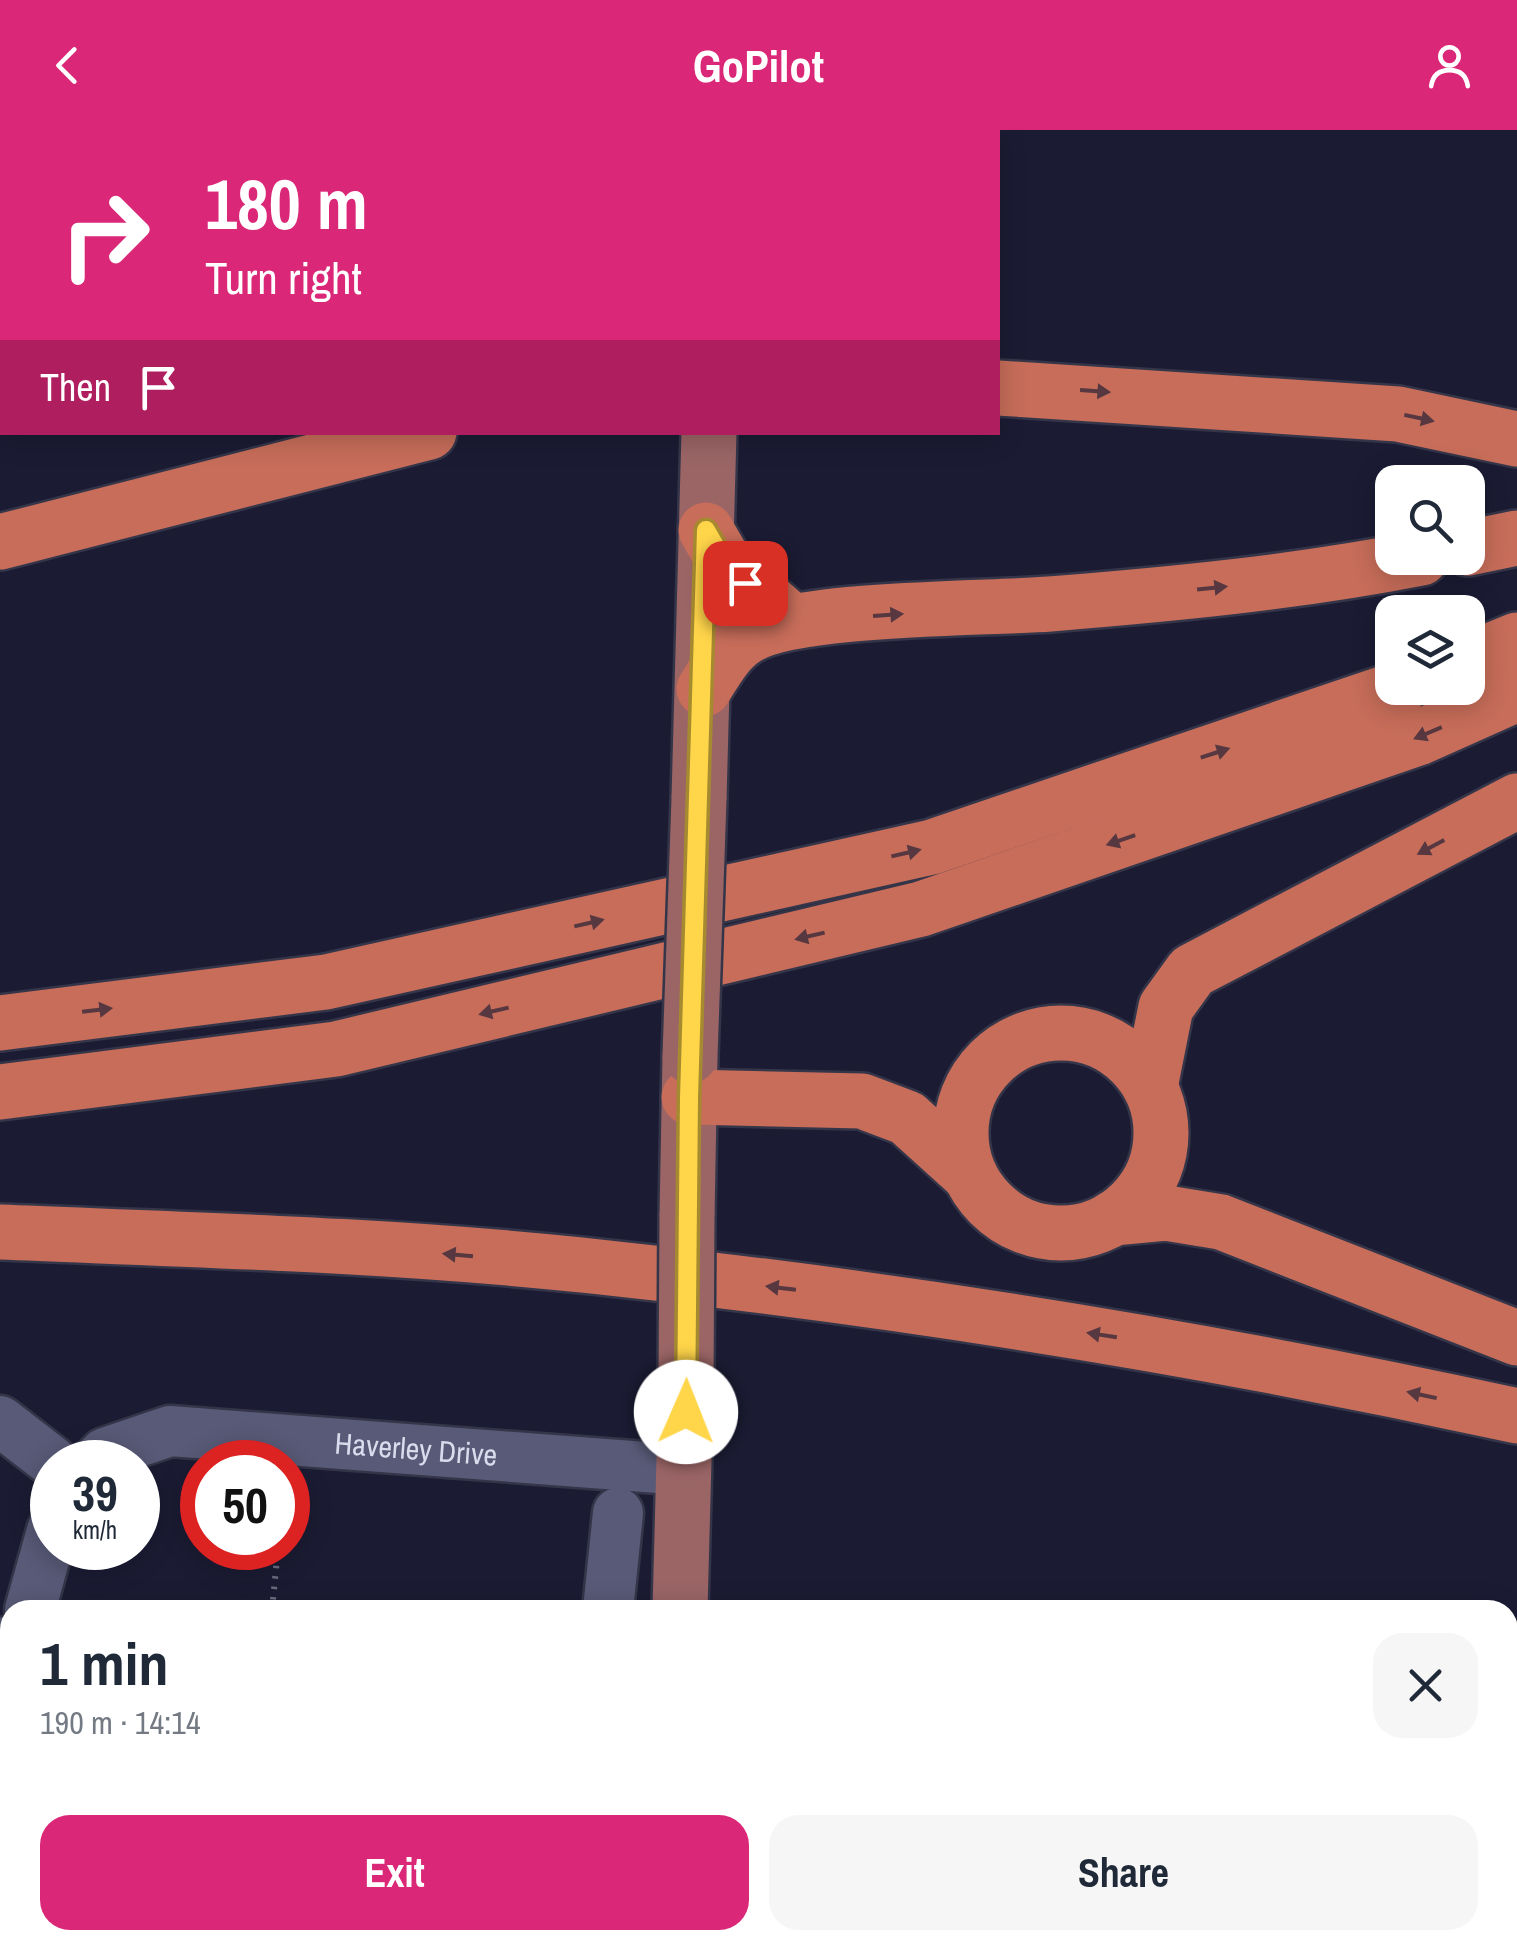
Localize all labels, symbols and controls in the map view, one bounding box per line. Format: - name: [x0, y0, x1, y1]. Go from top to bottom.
- text: GoPilot: [693, 35, 824, 96]
- icon: back: [40, 38, 95, 93]
- icon: person: [1422, 38, 1477, 93]
- text: 180 m: [205, 157, 368, 251]
- icon: right: [40, 170, 170, 300]
- text: Turn right: [205, 247, 362, 308]
- icon: arrive: [131, 360, 186, 415]
- text: Then: [40, 362, 111, 413]
- one-way arrow: [1079, 383, 1111, 399]
- one-way arrow: [1403, 411, 1434, 426]
- map controls: [1375, 465, 1485, 705]
- button: search: [1375, 465, 1485, 575]
- pin: [703, 541, 788, 626]
- icon: arrive: [718, 556, 773, 611]
- one-way arrow: [1197, 580, 1228, 596]
- button: layers: [1375, 595, 1485, 705]
- one-way arrow: [873, 607, 905, 623]
- one-way arrow: [1413, 725, 1442, 741]
- one-way arrow: [1200, 744, 1230, 759]
- one-way arrow: [1105, 834, 1135, 849]
- one-way arrow: [1416, 838, 1445, 855]
- one-way arrow: [891, 844, 922, 860]
- one-way arrow: [573, 915, 604, 931]
- one-way arrow: [794, 929, 825, 944]
- one-way arrow: [81, 1002, 113, 1018]
- one-way arrow: [478, 1004, 509, 1020]
- one-way arrow: [441, 1247, 473, 1263]
- one-way arrow: [764, 1280, 796, 1296]
- one-way arrow: [1086, 1327, 1118, 1343]
- position arrow: [634, 1360, 738, 1464]
- one-way arrow: [1406, 1387, 1437, 1402]
- street label: Haverley Drive: [333, 1423, 499, 1475]
- speed limit sign: 50: [180, 1440, 310, 1570]
- text: 39: [72, 1459, 118, 1527]
- text: km/h: [73, 1513, 117, 1547]
- text: 1 min: [40, 1623, 169, 1704]
- button: close: [1373, 1633, 1478, 1738]
- text: 190 m · 14:14: [40, 1701, 200, 1744]
- button: Exit: [40, 1815, 749, 1930]
- button: Share: [769, 1815, 1478, 1930]

